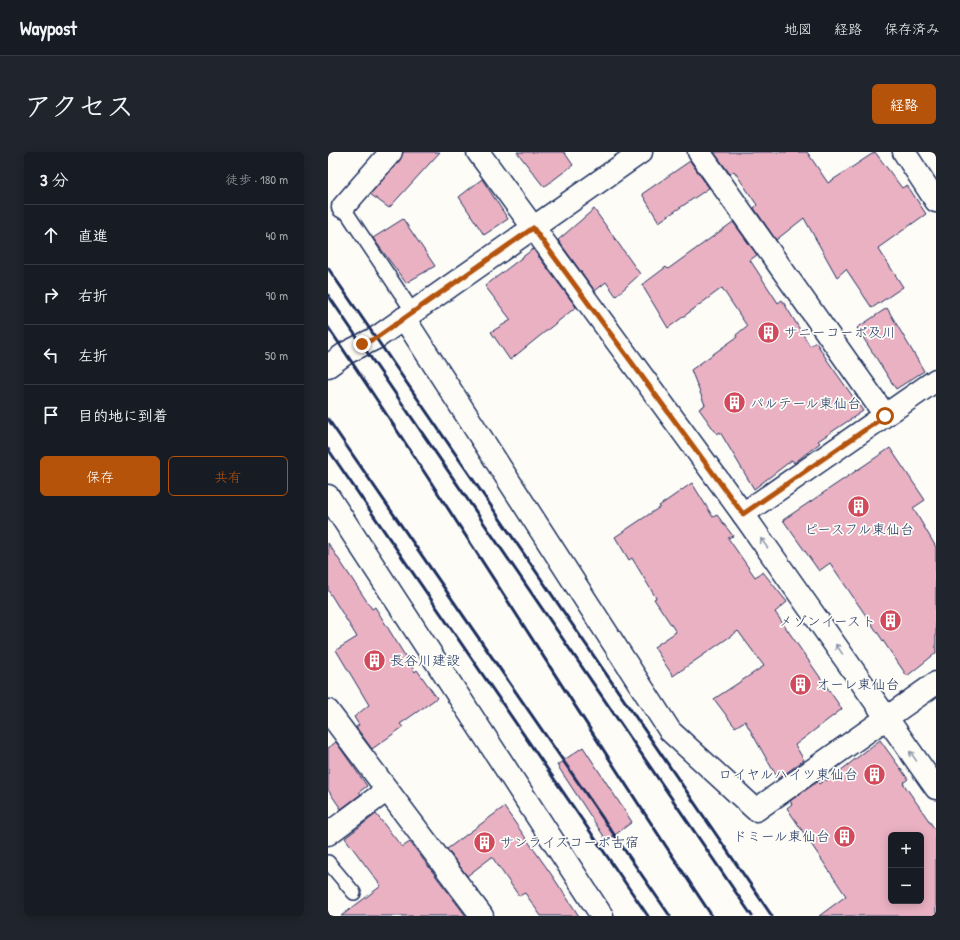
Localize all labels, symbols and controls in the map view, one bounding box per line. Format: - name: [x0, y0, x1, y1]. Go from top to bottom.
- text: Waypost: [20, 15, 77, 41]
- text: 地図: [784, 19, 812, 38]
- text: 経路: [834, 19, 862, 38]
- text: 保存済み: [884, 19, 940, 38]
- button: 経路: [872, 84, 936, 124]
- text: アクセス: [24, 87, 134, 125]
- text: 3 分: [40, 168, 69, 191]
- text: 徒歩 · 180 m: [225, 170, 288, 188]
- icon: ahead: [40, 224, 62, 246]
- text: 直進: [78, 225, 108, 246]
- text: 40 m: [265, 226, 288, 244]
- icon: right: [40, 284, 62, 306]
- text: 右折: [78, 285, 108, 306]
- text: 90 m: [266, 286, 288, 304]
- building icon: サニーコーポ及川: [755, 319, 781, 345]
- place label: サニーコーポ及川: [784, 322, 896, 341]
- route end: [353, 335, 371, 353]
- icon: left: [40, 344, 62, 366]
- text: 左折: [78, 345, 108, 366]
- text: 50 m: [265, 346, 288, 364]
- building icon: パルテール東仙台: [721, 390, 747, 416]
- place label: パルテール東仙台: [750, 393, 861, 412]
- icon: arrive: [40, 404, 62, 426]
- text: 目的地に到着: [78, 405, 168, 426]
- route start: [876, 407, 894, 425]
- button: 保存: [40, 456, 160, 496]
- button: 共有: [168, 456, 288, 496]
- building icon: ピースフル東仙台: [846, 494, 872, 520]
- place label: ピースフル東仙台: [804, 519, 914, 538]
- one-way arrow: [760, 538, 768, 549]
- building icon: メゾンイースト: [878, 608, 904, 634]
- place label: メゾンイースト: [779, 611, 876, 630]
- one-way arrow: [835, 644, 843, 655]
- building icon: 長谷川建設: [362, 647, 388, 673]
- place label: 長谷川建設: [390, 650, 460, 669]
- building icon: オーレ東仙台: [788, 671, 814, 697]
- place label: オーレ東仙台: [816, 674, 899, 693]
- one-way arrow: [909, 750, 918, 761]
- building icon: ロイヤルハイツ東仙台: [861, 761, 887, 787]
- place label: ロイヤルハイツ東仙台: [718, 764, 858, 783]
- building icon: ドミール東仙台: [832, 823, 858, 849]
- place label: ドミール東仙台: [733, 826, 830, 845]
- building icon: サンライズコーポ古宿: [472, 829, 498, 855]
- place label: サンライズコーポ古宿: [500, 832, 639, 851]
- map controls: [888, 832, 924, 904]
- button: +: [888, 832, 924, 868]
- button: −: [888, 868, 924, 904]

